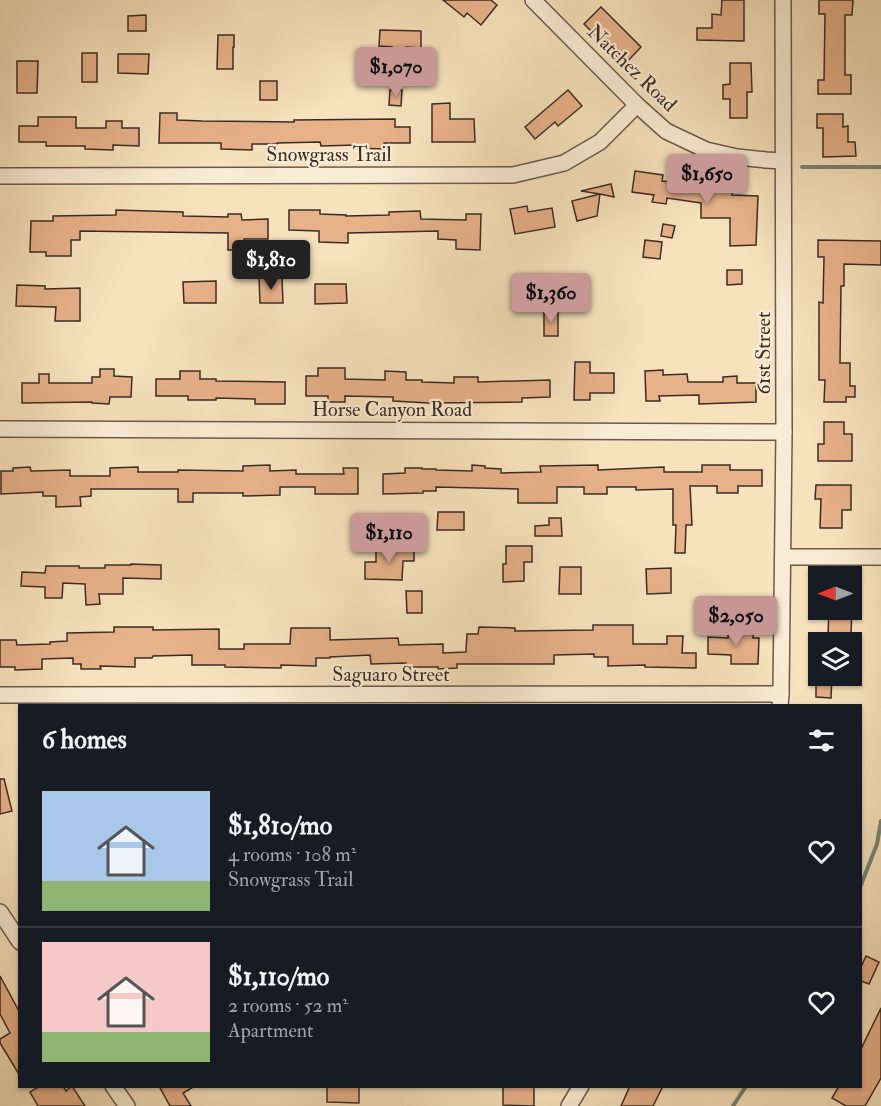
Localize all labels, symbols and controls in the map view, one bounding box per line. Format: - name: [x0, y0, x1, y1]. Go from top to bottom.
- street label: Natchez Road: [582, 19, 682, 117]
- pin: $1,070: [347, 47, 445, 98]
- text: $1,070: [370, 54, 422, 79]
- street label: Snowgrass Trail: [266, 142, 392, 167]
- pin: $1,650: [658, 154, 756, 205]
- text: $1,650: [681, 161, 733, 186]
- pin: $1,810: [222, 240, 320, 291]
- text: $1,810: [246, 247, 296, 272]
- pin: $1,360: [502, 273, 600, 324]
- text: $1,360: [525, 280, 577, 305]
- street label: 61st Street: [751, 311, 776, 394]
- street label: Horse Canyon Road: [312, 397, 472, 422]
- pin: $1,110: [340, 513, 438, 564]
- text: $1,110: [365, 520, 413, 545]
- north arrow: [808, 566, 862, 620]
- map controls: [808, 566, 862, 686]
- pin: $2,050: [687, 596, 785, 647]
- text: $2,050: [708, 603, 764, 628]
- button: layers: [808, 632, 862, 686]
- street label: Saguaro Street: [332, 662, 450, 687]
- text: 6 homes: [42, 724, 127, 756]
- icon: filters: [805, 724, 838, 757]
- text: $1,810/mo: [228, 810, 332, 842]
- icon: home: [90, 815, 162, 887]
- icon: heart: [805, 835, 838, 868]
- text: 4 rooms · 108 m²: [228, 842, 356, 867]
- text: Snowgrass Trail: [228, 867, 353, 892]
- text: $1,110/mo: [228, 961, 329, 993]
- icon: home: [90, 966, 162, 1038]
- icon: heart: [805, 986, 838, 1019]
- text: 2 rooms · 52 m²: [228, 993, 348, 1018]
- text: Apartment: [228, 1018, 313, 1043]

